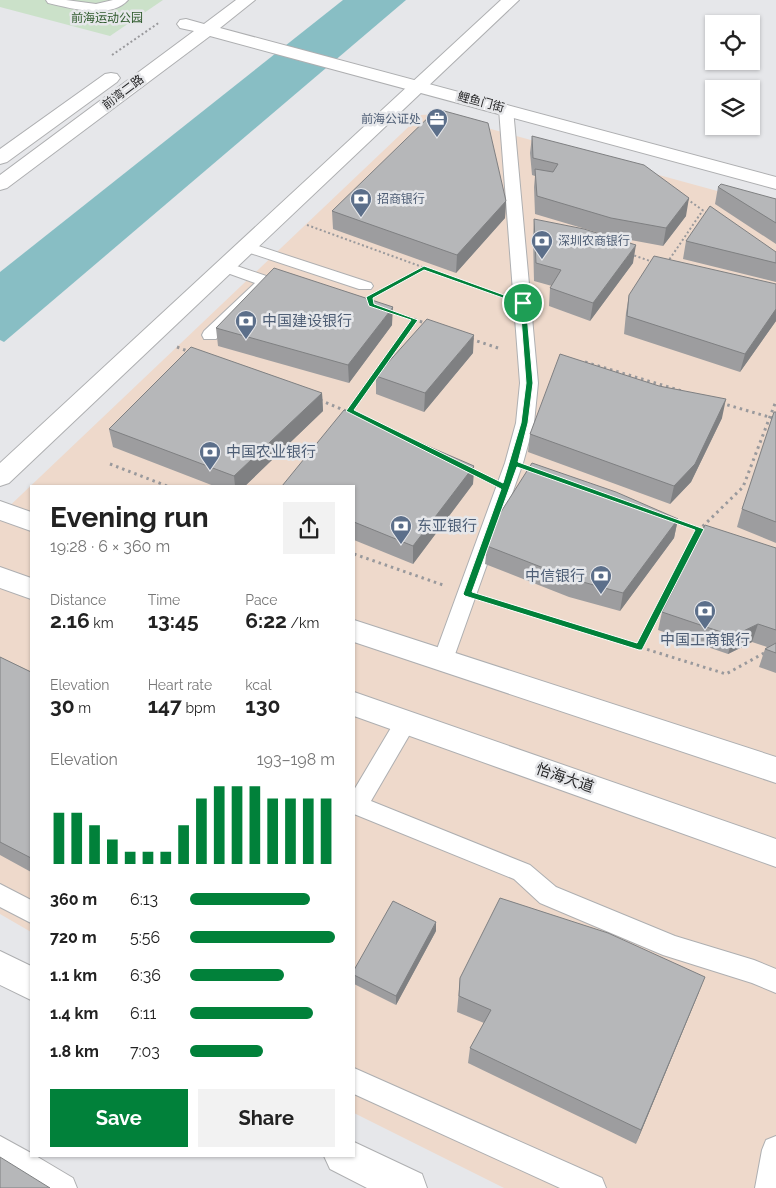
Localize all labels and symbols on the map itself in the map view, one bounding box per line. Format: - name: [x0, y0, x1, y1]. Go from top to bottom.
- park label: 前海运动公园: [71, 11, 143, 25]
- street label: 前湾二路: [100, 72, 146, 112]
- street label: 鲤鱼门街: [456, 89, 506, 115]
- office icon: 前海公证处: [425, 107, 449, 138]
- place label: 前海公证处: [361, 112, 421, 126]
- bank icon: 招商银行: [349, 187, 373, 218]
- place label: 招商银行: [377, 192, 425, 206]
- bank icon: 深圳农商银行: [530, 229, 554, 260]
- place label: 深圳农商银行: [558, 234, 630, 248]
- pin: [502, 282, 544, 324]
- bank icon: 中国建设银行: [234, 309, 258, 340]
- place label: 中国建设银行: [262, 312, 352, 330]
- bank icon: 中国农业银行: [198, 440, 222, 471]
- place label: 中国农业银行: [226, 443, 316, 461]
- bank icon: 东亚银行: [389, 514, 413, 545]
- place label: 东亚银行: [417, 517, 477, 535]
- bank icon: 中信银行: [589, 564, 613, 595]
- place label: 中信银行: [525, 567, 585, 585]
- bank icon: 中国工商银行: [693, 599, 717, 630]
- place label: 中国工商银行: [660, 631, 750, 649]
- street label: 怡海大道: [534, 760, 596, 796]

